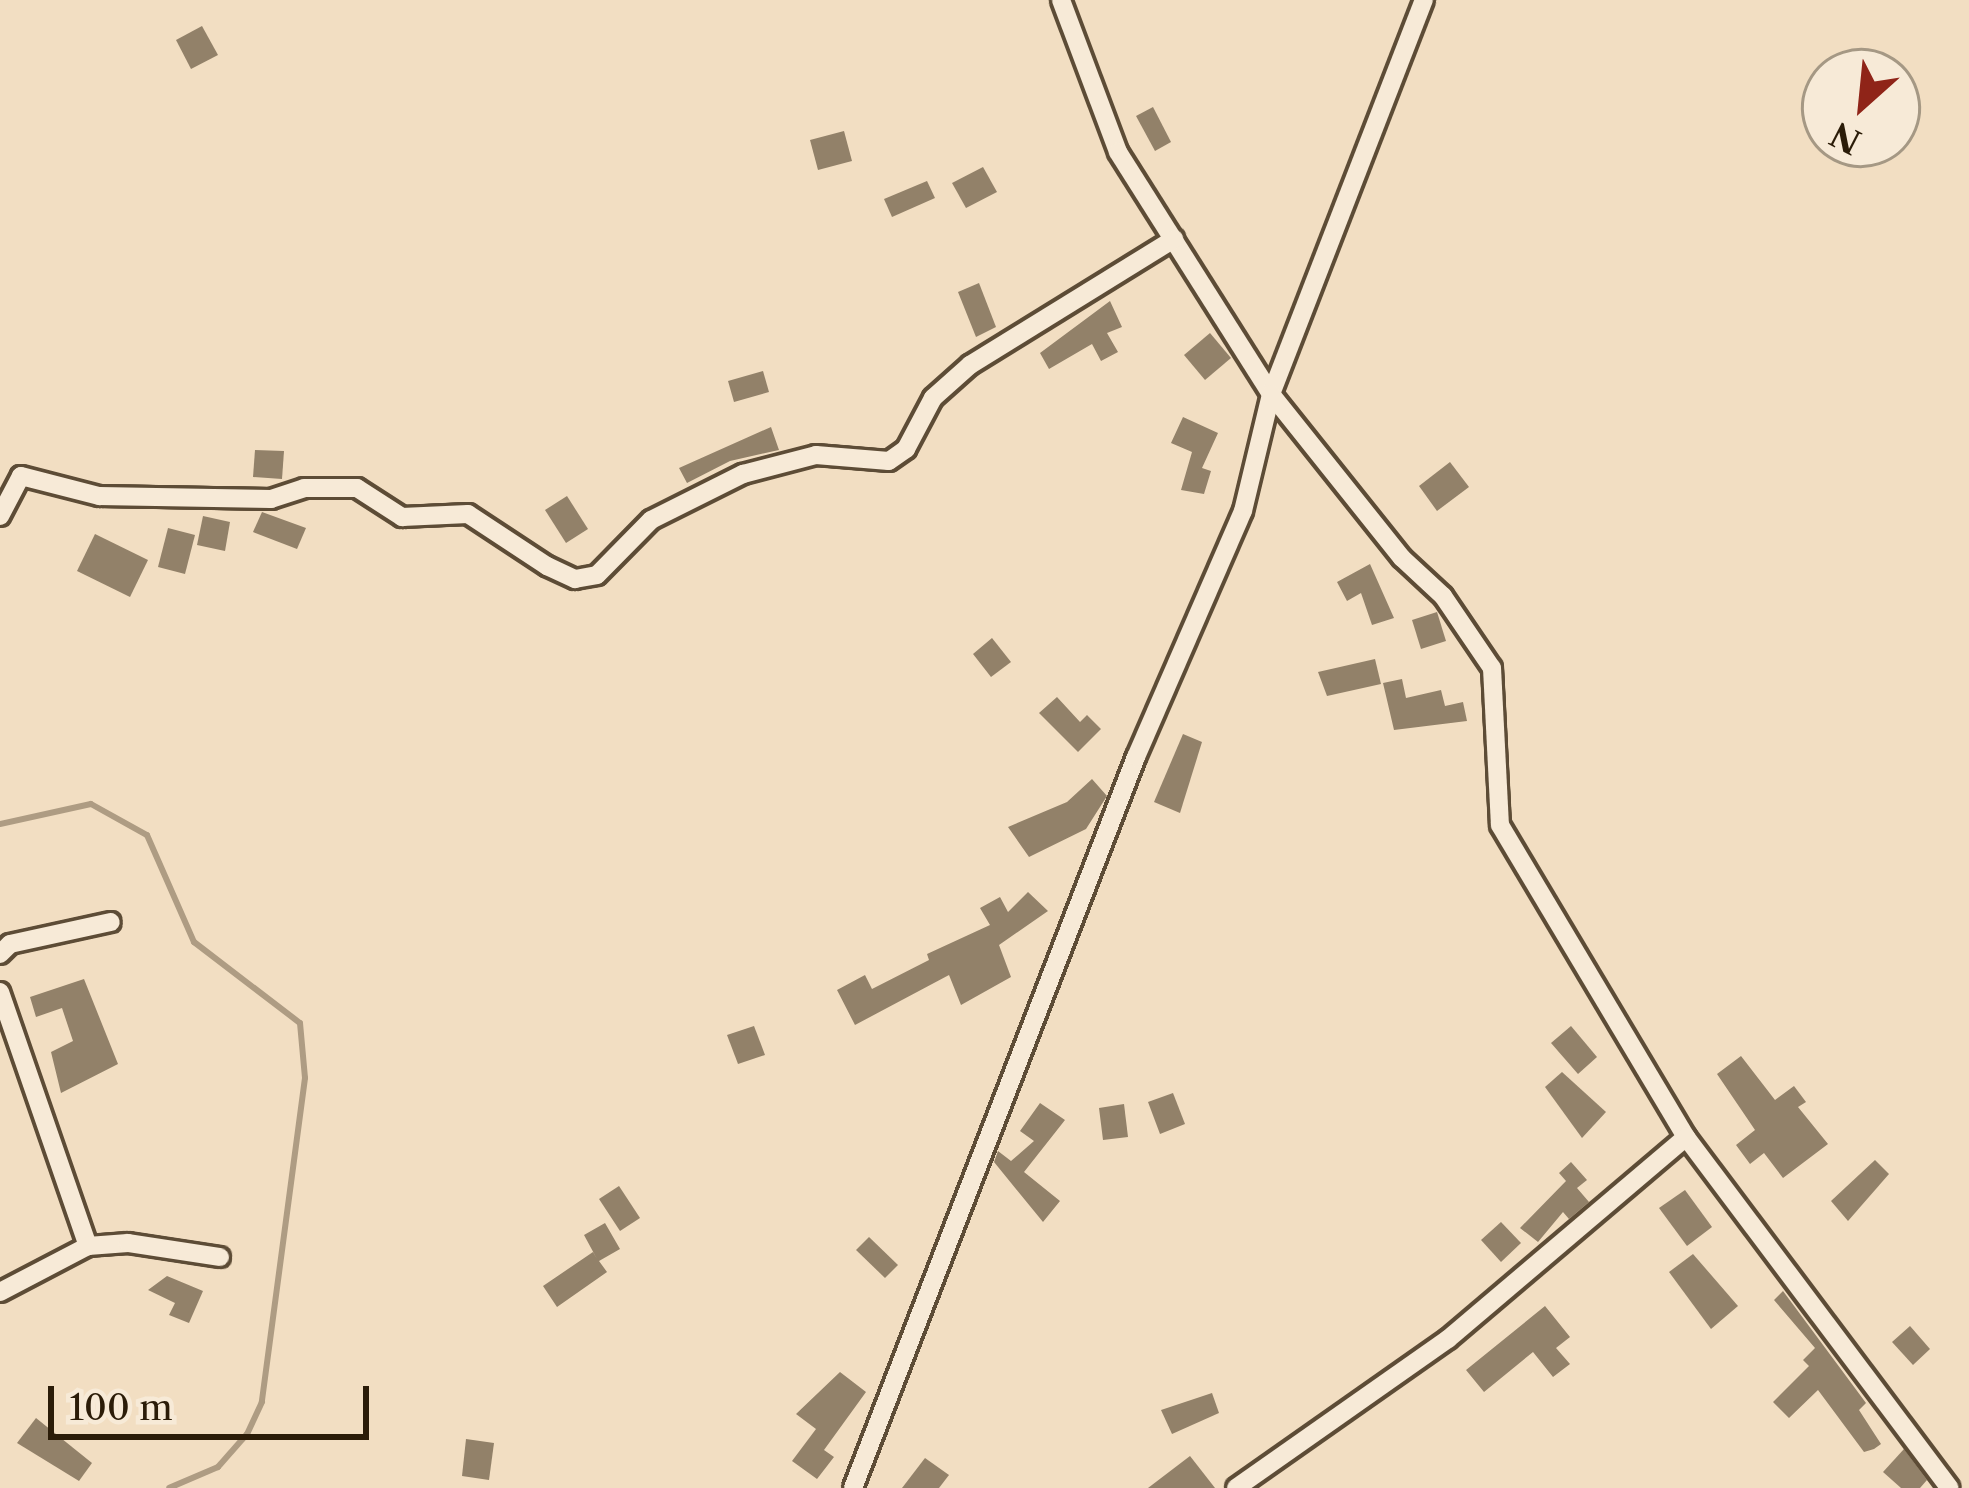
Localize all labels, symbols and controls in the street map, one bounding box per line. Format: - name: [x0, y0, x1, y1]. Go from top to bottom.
- north arrow: [1801, 48, 1921, 168]
- text: N: [1824, 113, 1868, 163]
- scale bar: [54, 1362, 375, 1436]
- text: 100 m: [69, 1385, 173, 1429]

